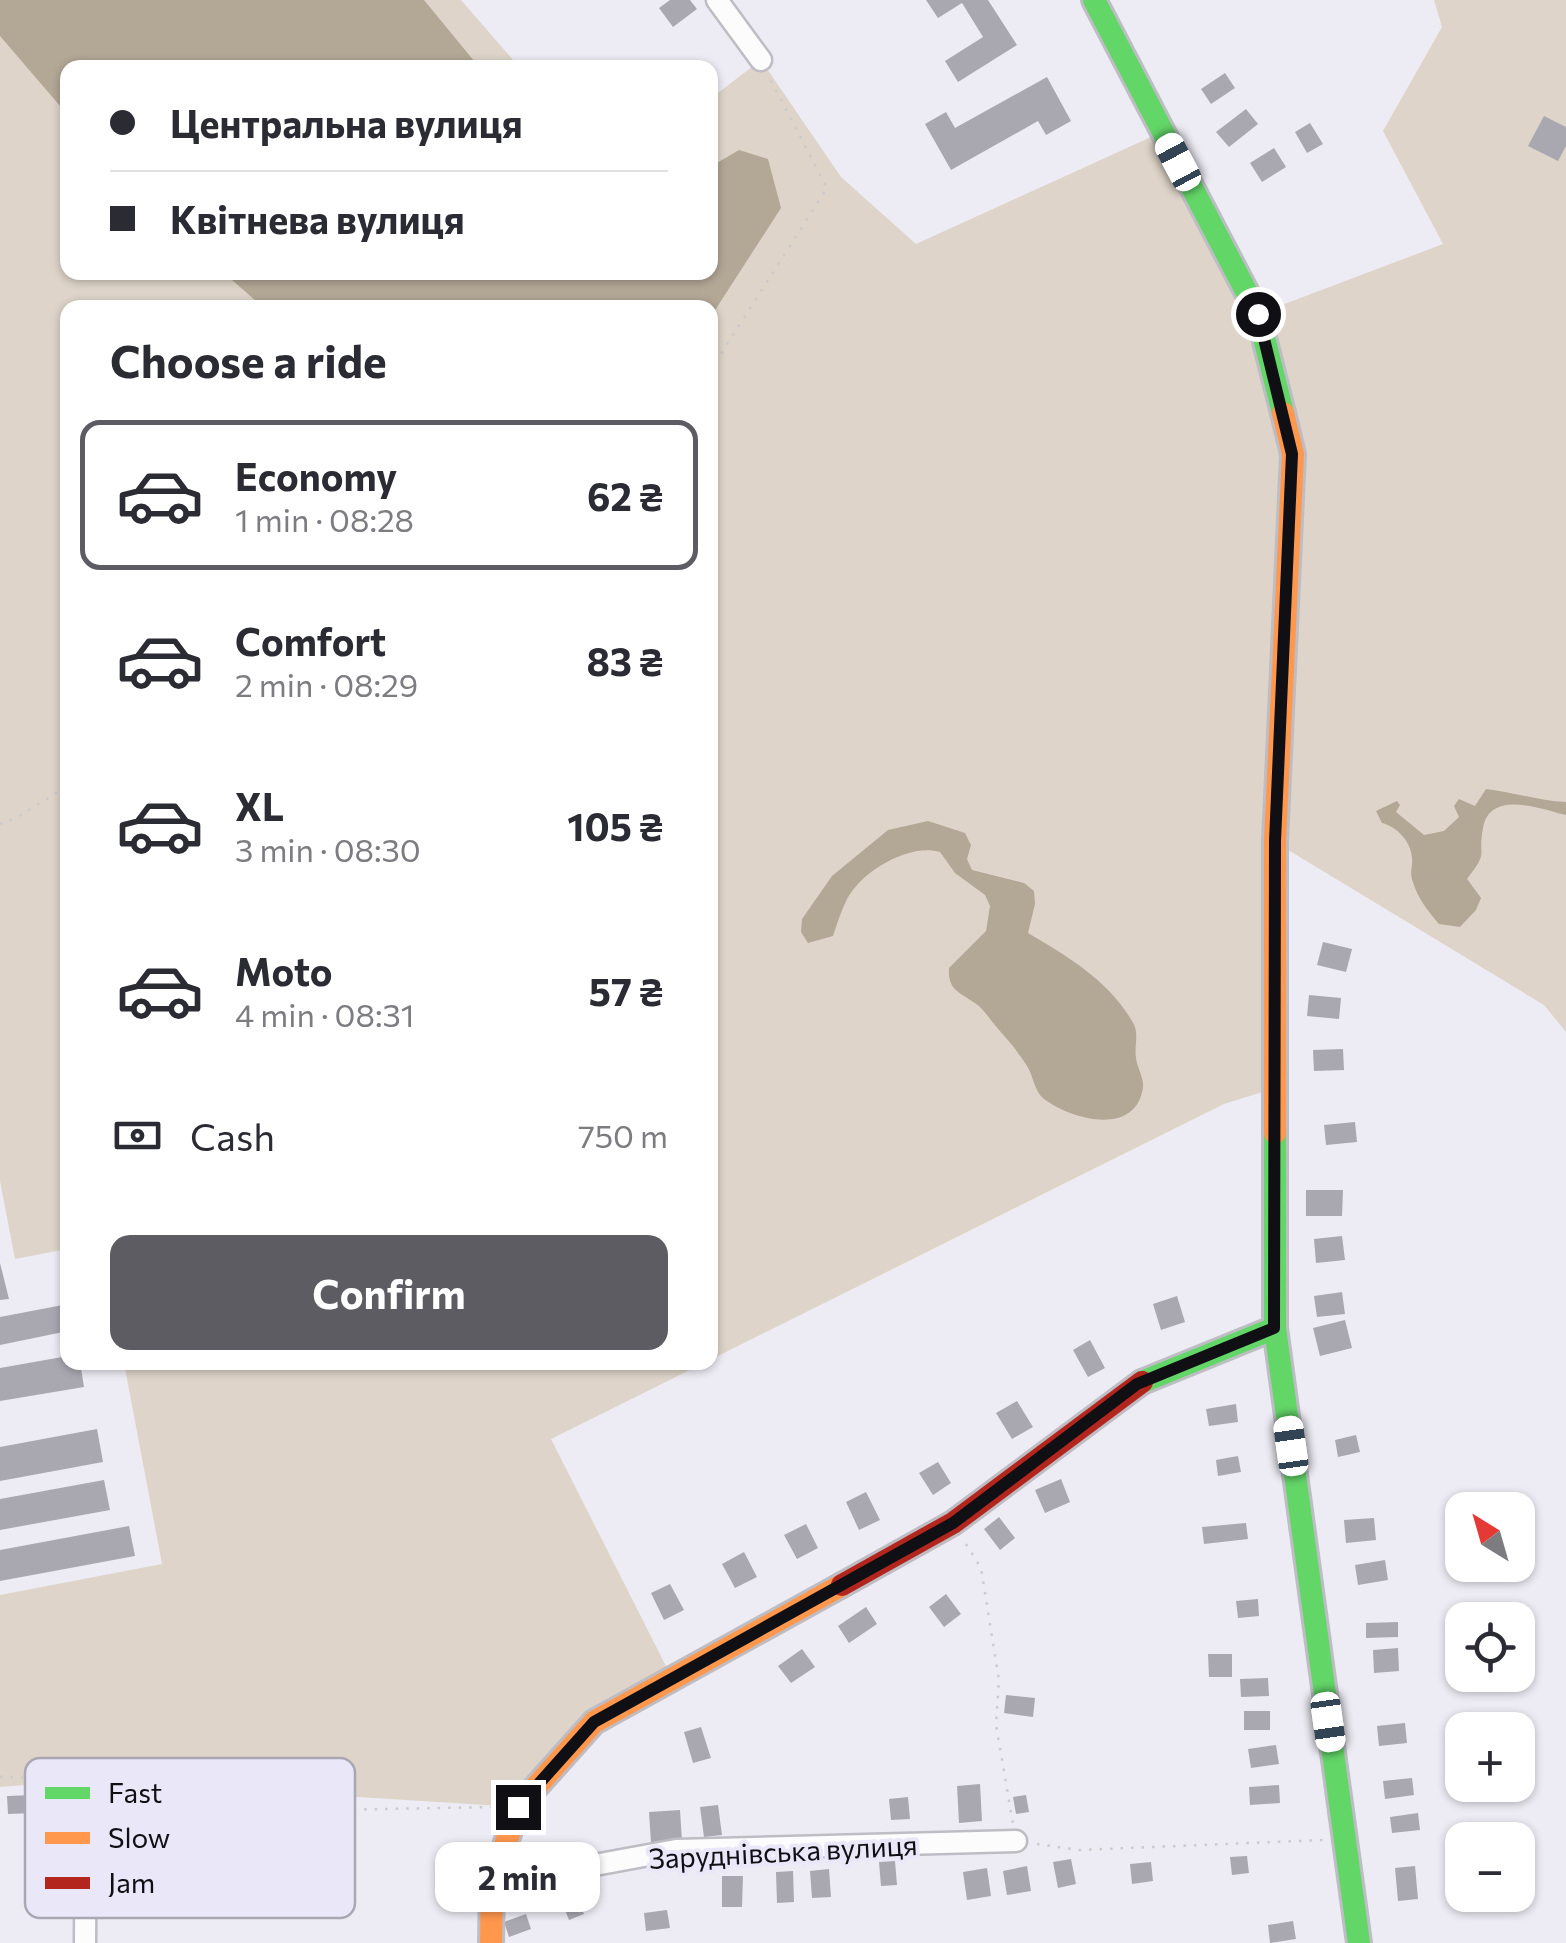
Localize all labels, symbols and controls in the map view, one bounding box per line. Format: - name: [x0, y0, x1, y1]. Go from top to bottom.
- text: Центральна вулиця: [170, 99, 523, 146]
- car: [1151, 128, 1205, 196]
- text: Квітнева вулиця: [170, 195, 465, 242]
- route start: [1236, 292, 1281, 337]
- text: Choose a ride: [110, 332, 387, 387]
- icon: car: [115, 450, 205, 540]
- text: Economy: [235, 452, 397, 499]
- text: 62 ₴: [587, 472, 663, 519]
- text: 1 min · 08:28: [235, 499, 414, 539]
- icon: car: [115, 615, 205, 705]
- text: Comfort: [235, 617, 386, 664]
- text: 83 ₴: [586, 637, 663, 684]
- text: 2 min · 08:29: [235, 664, 418, 704]
- icon: car: [115, 780, 205, 870]
- text: XL: [235, 782, 284, 829]
- text: 105 ₴: [567, 802, 663, 849]
- text: 3 min · 08:30: [235, 829, 421, 869]
- icon: car: [115, 945, 205, 1035]
- text: Moto: [235, 947, 333, 994]
- text: 57 ₴: [589, 967, 663, 1014]
- text: 4 min · 08:31: [235, 994, 414, 1034]
- icon: cash: [110, 1108, 165, 1163]
- text: Cash: [190, 1112, 275, 1159]
- text: 750 m: [578, 1115, 668, 1155]
- button: Confirm: [110, 1235, 668, 1350]
- car: [1272, 1414, 1310, 1478]
- north arrow: [1445, 1492, 1535, 1582]
- map controls: [1445, 1492, 1535, 1912]
- button: locate: [1445, 1602, 1535, 1692]
- car: [1309, 1690, 1347, 1754]
- button: +: [1445, 1712, 1535, 1802]
- legend: [25, 1758, 355, 1918]
- text: Fast: [108, 1775, 162, 1809]
- route end: [496, 1785, 541, 1830]
- text: Slow: [108, 1820, 170, 1854]
- button: −: [1445, 1822, 1535, 1912]
- street label: Заруднівська вулиця: [648, 1827, 918, 1875]
- callout: 2 min: [436, 1842, 600, 1912]
- text: 2 min: [478, 1857, 557, 1897]
- text: Jam: [108, 1865, 155, 1899]

